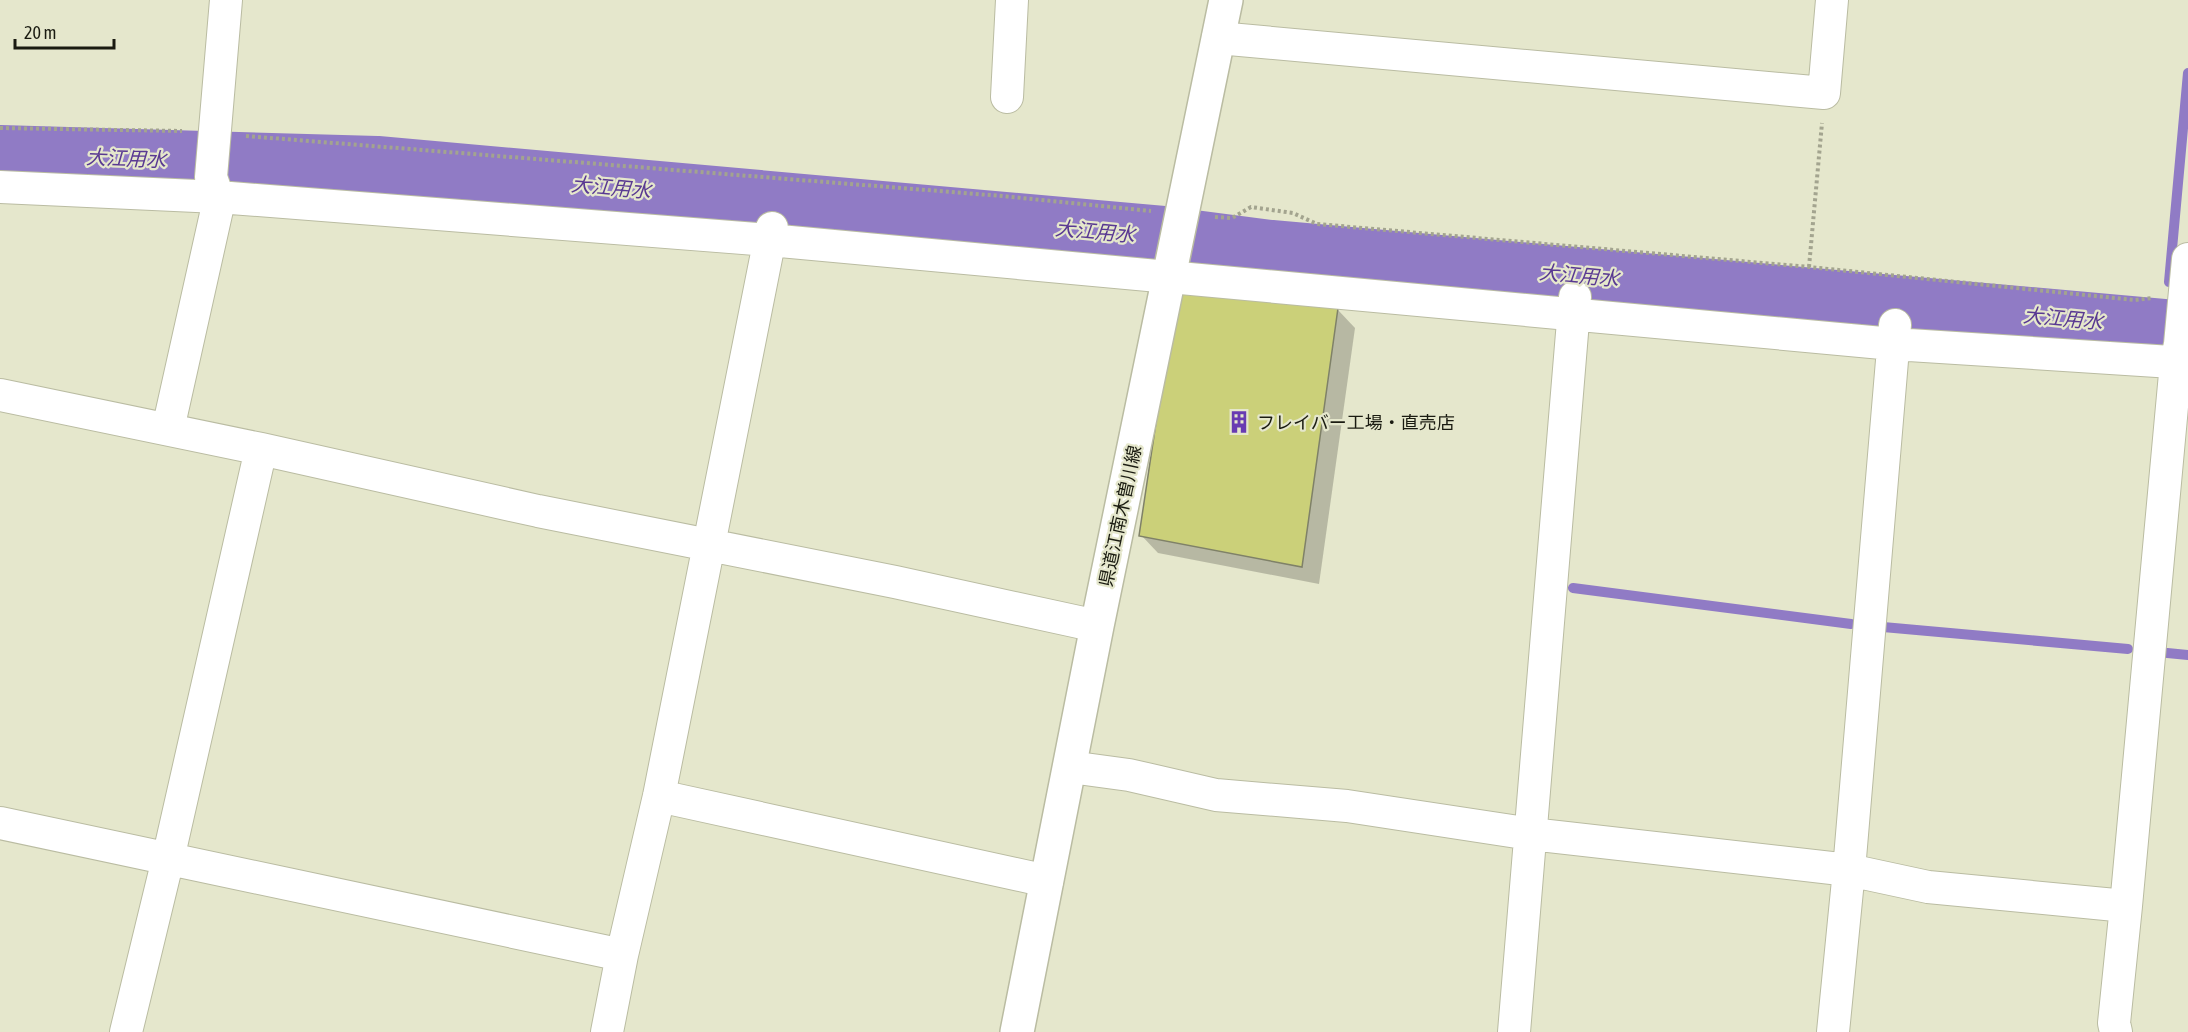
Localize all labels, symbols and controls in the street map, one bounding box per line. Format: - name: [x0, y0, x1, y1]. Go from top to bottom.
- scale bar: [15, 12, 114, 50]
- text: 20 m: [24, 22, 56, 43]
- water label: 大江用水: [86, 145, 168, 171]
- water label: 大江用水: [570, 172, 654, 202]
- water label: 大江用水: [1054, 216, 1138, 246]
- water label: 大江用水: [1538, 260, 1622, 290]
- water label: 大江用水: [2022, 303, 2106, 333]
- building icon: フレイバー工場・直売店: [1226, 409, 1252, 435]
- place label: フレイバー工場・直売店: [1257, 412, 1455, 433]
- street label: 県道江南木曽川線: [1095, 443, 1145, 589]

